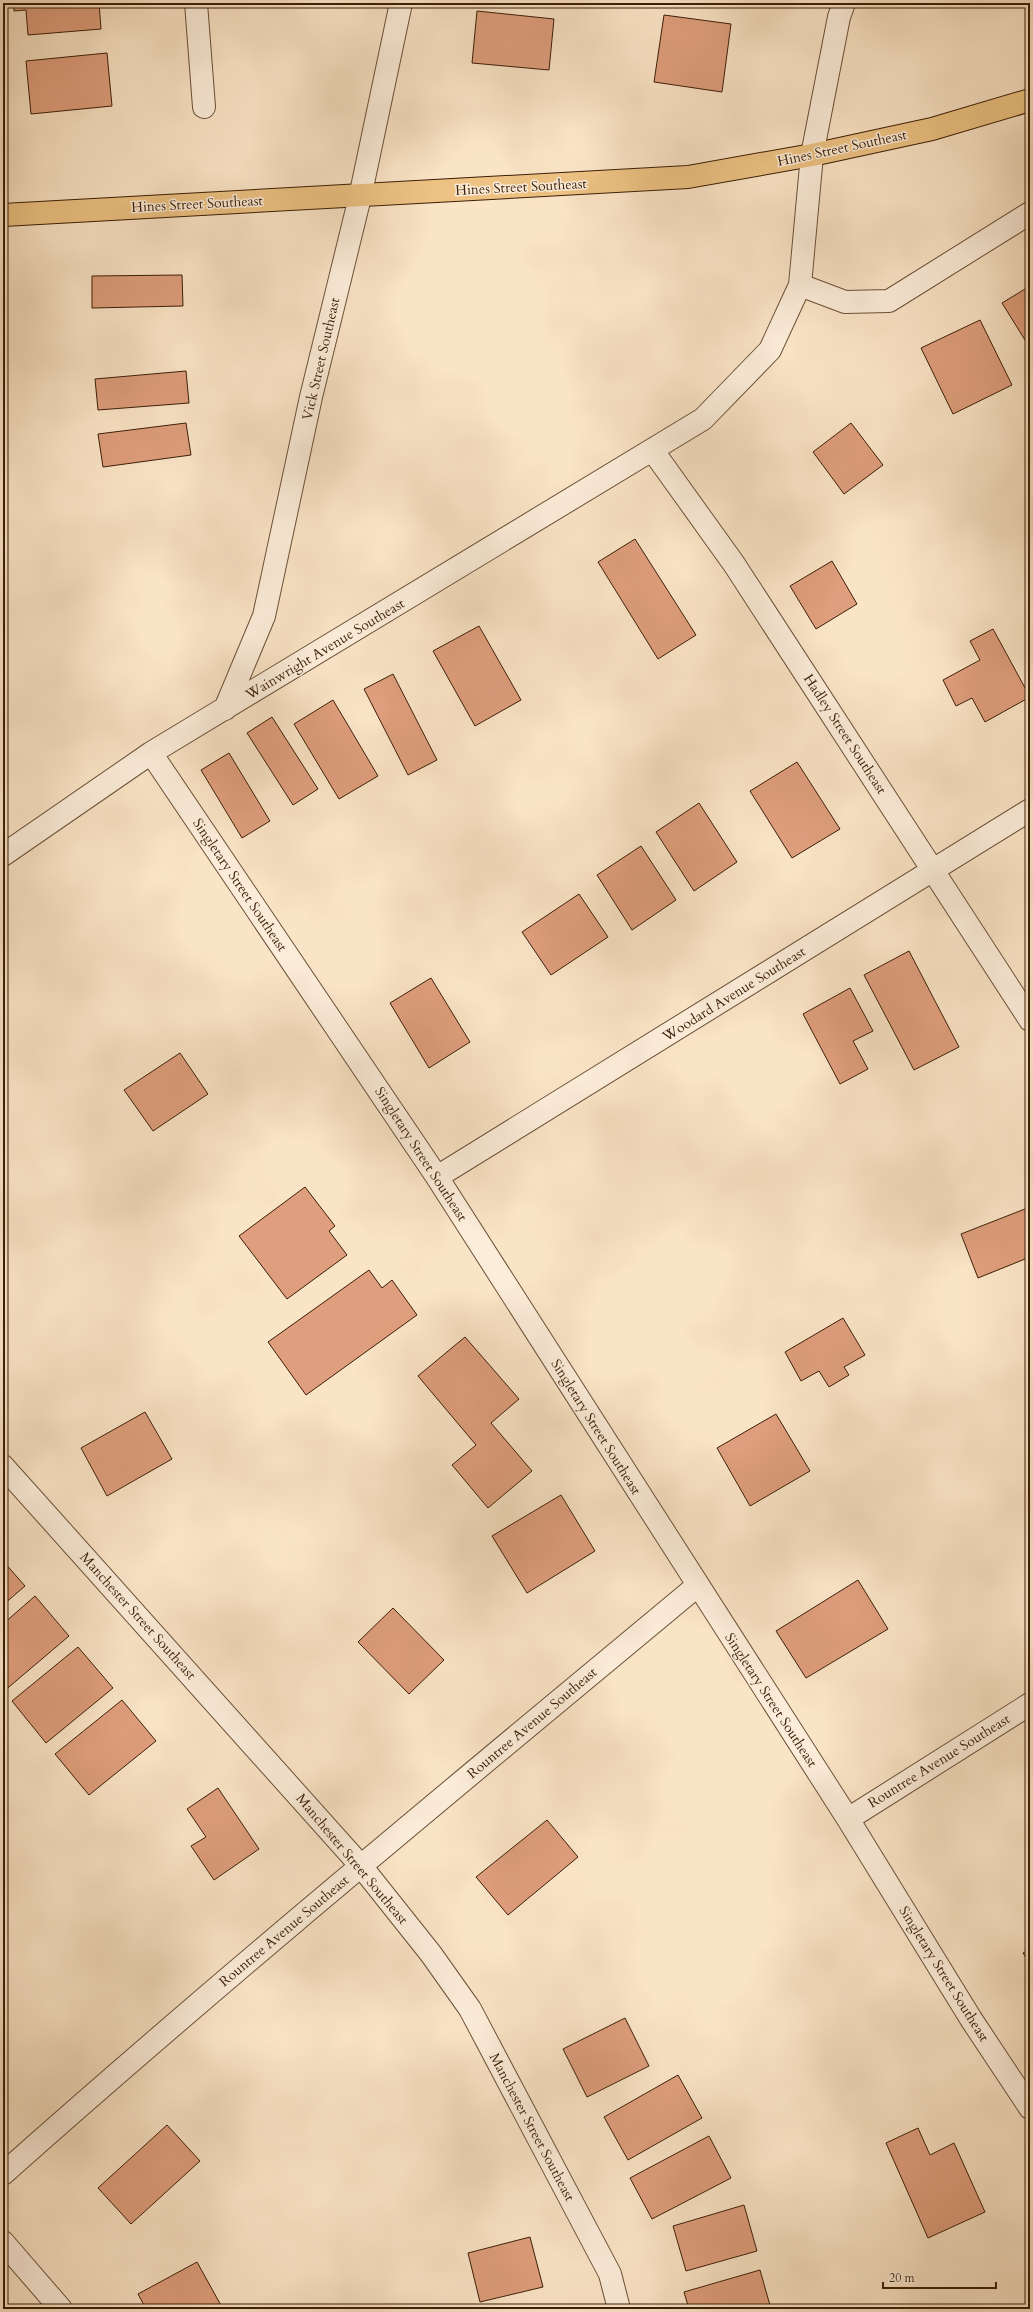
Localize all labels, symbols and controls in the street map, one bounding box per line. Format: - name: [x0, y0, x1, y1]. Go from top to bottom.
- street label: Hines Street Southeast: [776, 125, 909, 171]
- street label: Hines Street Southeast: [455, 174, 588, 200]
- street label: Hines Street Southeast: [131, 191, 264, 217]
- street label: Vick Street Southeast: [298, 295, 344, 422]
- street label: Wainwright Avenue Southeast: [241, 594, 409, 705]
- street label: Hadley Street Southeast: [799, 670, 891, 798]
- street label: Singletary Street Southeast: [188, 815, 292, 956]
- street label: Woodard Avenue Southeast: [658, 942, 810, 1046]
- street label: Singletary Street Southeast: [370, 1083, 472, 1225]
- street label: Singletary Street Southeast: [546, 1356, 646, 1499]
- street label: Manchester Street Southeast: [76, 1548, 201, 1684]
- street label: Singletary Street Southeast: [720, 1629, 822, 1771]
- street label: Rountree Avenue Southeast: [463, 1663, 601, 1783]
- street label: Rountree Avenue Southeast: [864, 1709, 1014, 1812]
- street label: Manchester Street Southeast: [292, 1790, 413, 1929]
- street label: Rountree Avenue Southeast: [215, 1871, 353, 1991]
- street label: Singletary Street Southeast: [894, 1903, 994, 2046]
- street label: Manchester Street Southeast: [485, 2050, 579, 2205]
- scale bar: [883, 2264, 996, 2290]
- text: 20 m: [889, 2270, 916, 2286]

